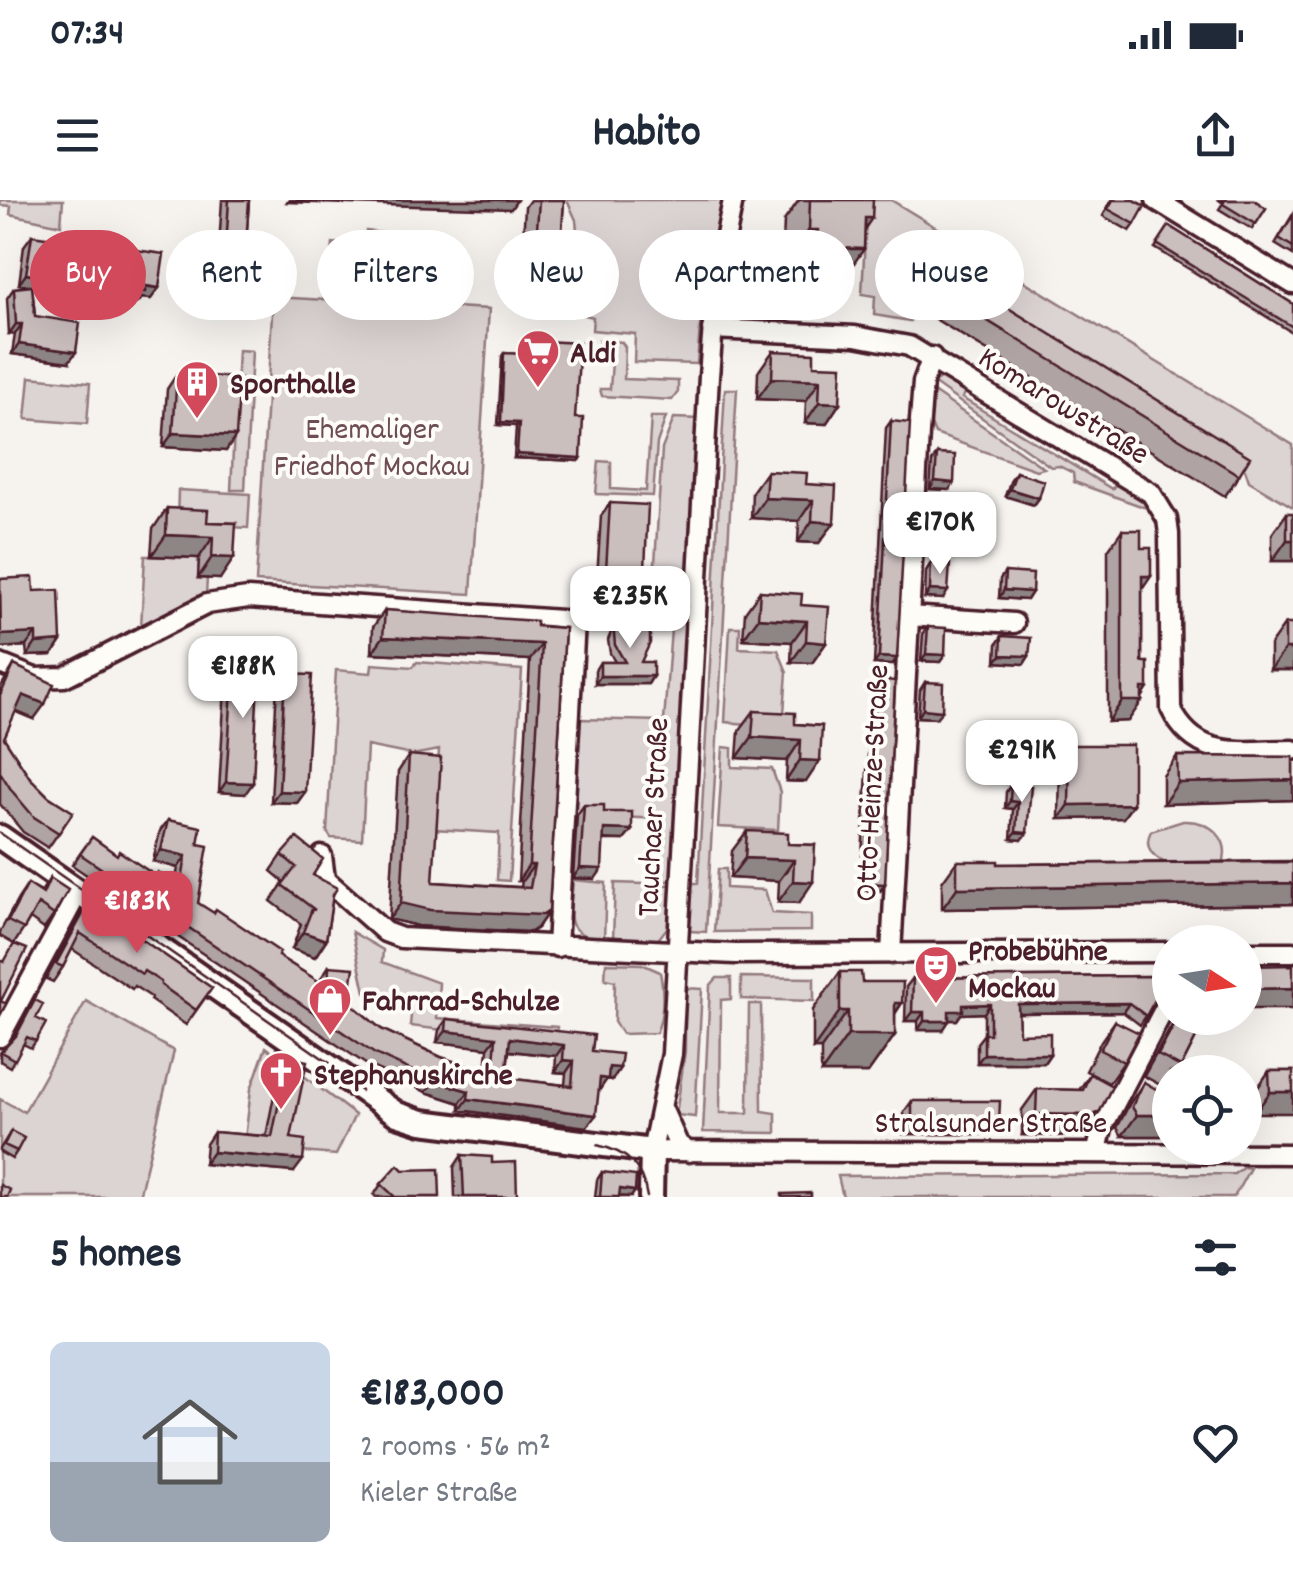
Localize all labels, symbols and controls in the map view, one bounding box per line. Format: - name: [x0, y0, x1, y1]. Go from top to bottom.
- text: 07:34: [50, 8, 124, 63]
- text: Habito: [592, 103, 701, 167]
- icon: menu: [50, 108, 105, 163]
- icon: share: [1188, 108, 1243, 163]
- chip: Buy: [30, 230, 146, 320]
- chip: Rent: [166, 230, 297, 320]
- chip: Filters: [317, 230, 474, 320]
- chip: New: [494, 230, 619, 320]
- chip: Apartment: [639, 230, 855, 320]
- chip: House: [875, 230, 1024, 320]
- supermarket icon: Aldi: [515, 328, 561, 389]
- place label: Aldi: [570, 333, 616, 379]
- street label: Komarowstraße: [968, 337, 1157, 479]
- building icon: Sporthalle: [174, 359, 220, 420]
- place label: Sporthalle: [230, 364, 356, 410]
- park label: Ehemaliger Friedhof Mockau: [274, 409, 470, 492]
- pin: €170K: [870, 492, 1010, 577]
- text: €170K: [905, 501, 975, 547]
- pin: €235K: [560, 566, 700, 651]
- text: €235K: [592, 575, 668, 621]
- pin: €188K: [173, 636, 313, 721]
- text: €188K: [210, 645, 276, 691]
- street label: Otto-Heinze-Straße: [846, 663, 904, 903]
- street label: Tauchaer Straße: [628, 716, 684, 918]
- pin: €291K: [952, 720, 1092, 805]
- text: €291K: [988, 729, 1056, 775]
- pin: €183K: [67, 871, 207, 956]
- text: €183K: [104, 880, 170, 926]
- north arrow: [1152, 925, 1262, 1035]
- map controls: [1152, 925, 1262, 1165]
- place label: Probebühne Mockau: [968, 931, 1108, 1014]
- theatre icon: Probebühne Mockau: [913, 944, 959, 1005]
- shop icon: Fahrrad-Schulze: [307, 976, 353, 1037]
- place label: Fahrrad-Schulze: [362, 981, 560, 1027]
- church icon: Stephanuskirche: [258, 1050, 304, 1111]
- place label: Stephanuskirche: [314, 1055, 513, 1101]
- button: locate: [1152, 1055, 1262, 1165]
- street label: Stralsunder Straße: [875, 1103, 1107, 1149]
- text: 5 homes: [50, 1227, 182, 1287]
- icon: filters: [1188, 1230, 1243, 1285]
- text: €183,000: [360, 1366, 505, 1426]
- icon: home: [130, 1382, 250, 1502]
- icon: heart: [1188, 1415, 1243, 1470]
- text: 2 rooms · 56 m²: [360, 1426, 551, 1472]
- text: Kieler Straße: [360, 1472, 518, 1518]

